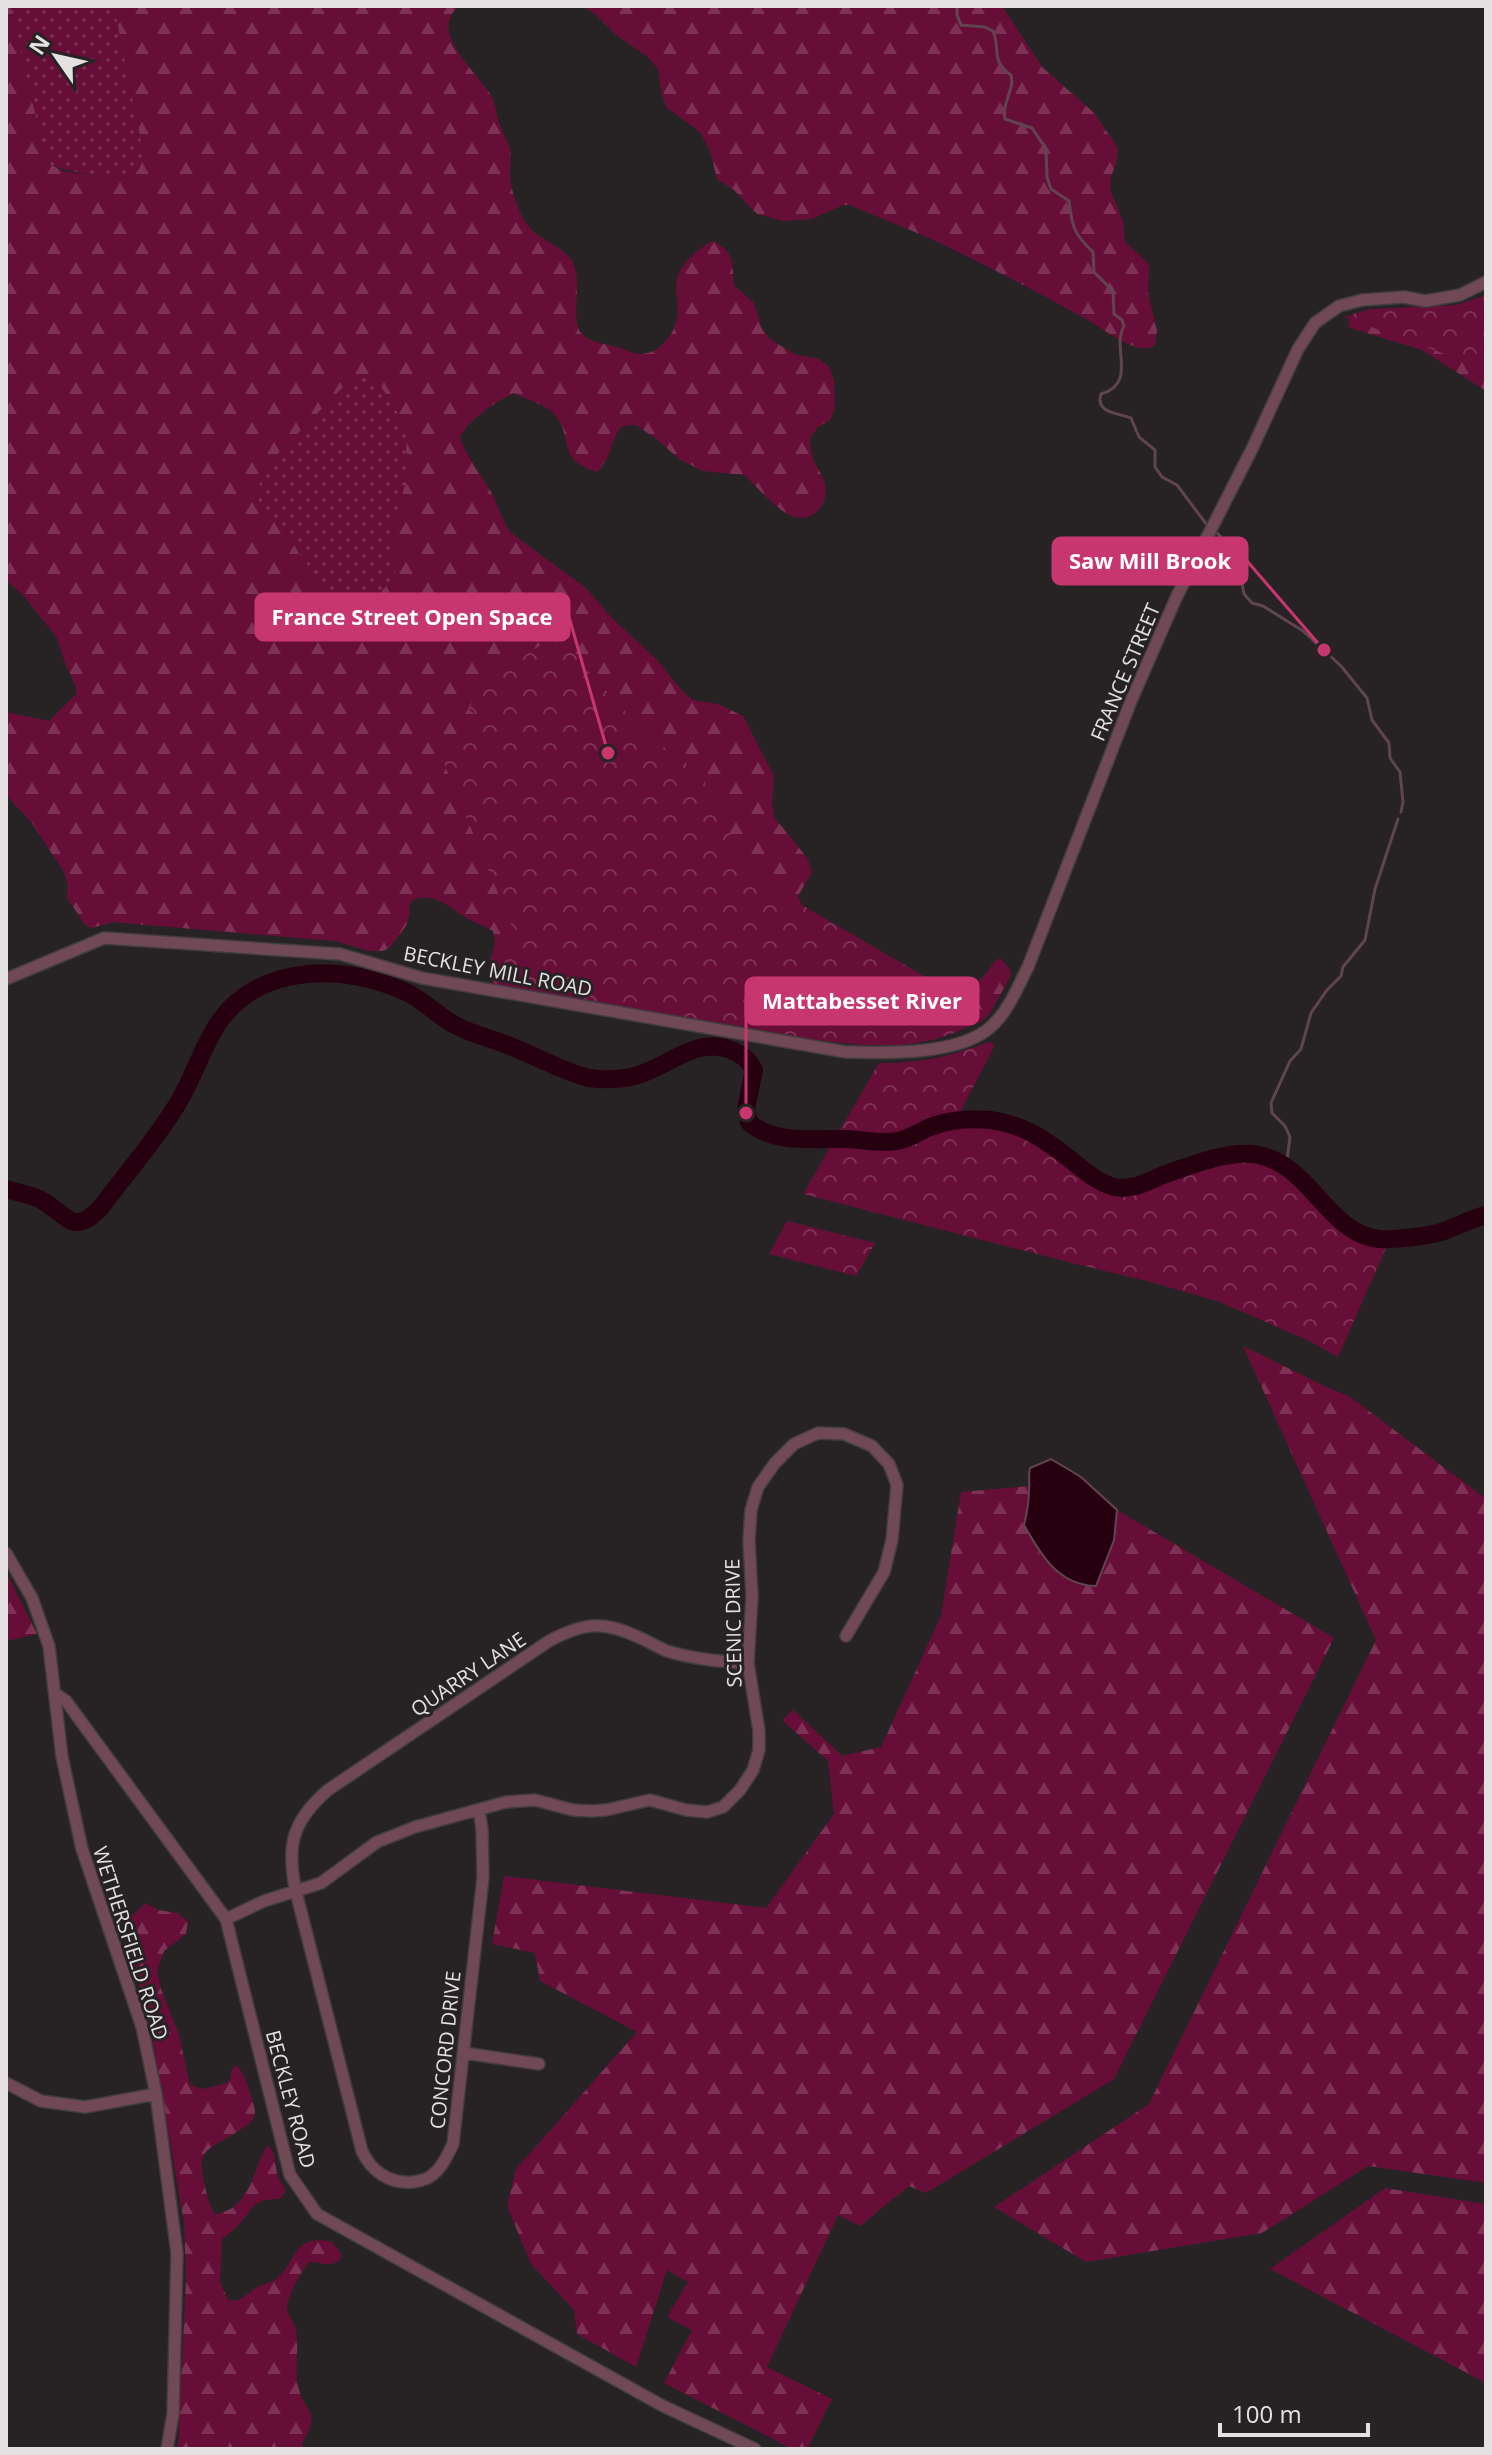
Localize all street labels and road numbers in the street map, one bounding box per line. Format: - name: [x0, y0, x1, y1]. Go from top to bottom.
- street label: FRANCE STREET: [1084, 599, 1166, 745]
- street label: BECKLEY MILL ROAD: [401, 939, 595, 1003]
- street label: SCENIC DRIVE: [718, 1558, 748, 1688]
- street label: QUARRY LANE: [405, 1626, 531, 1722]
- street label: WETHERSFIELD ROAD: [87, 1843, 175, 2043]
- street label: CONCORD DRIVE: [423, 1970, 467, 2130]
- street label: BECKLEY ROAD: [260, 2027, 322, 2171]

